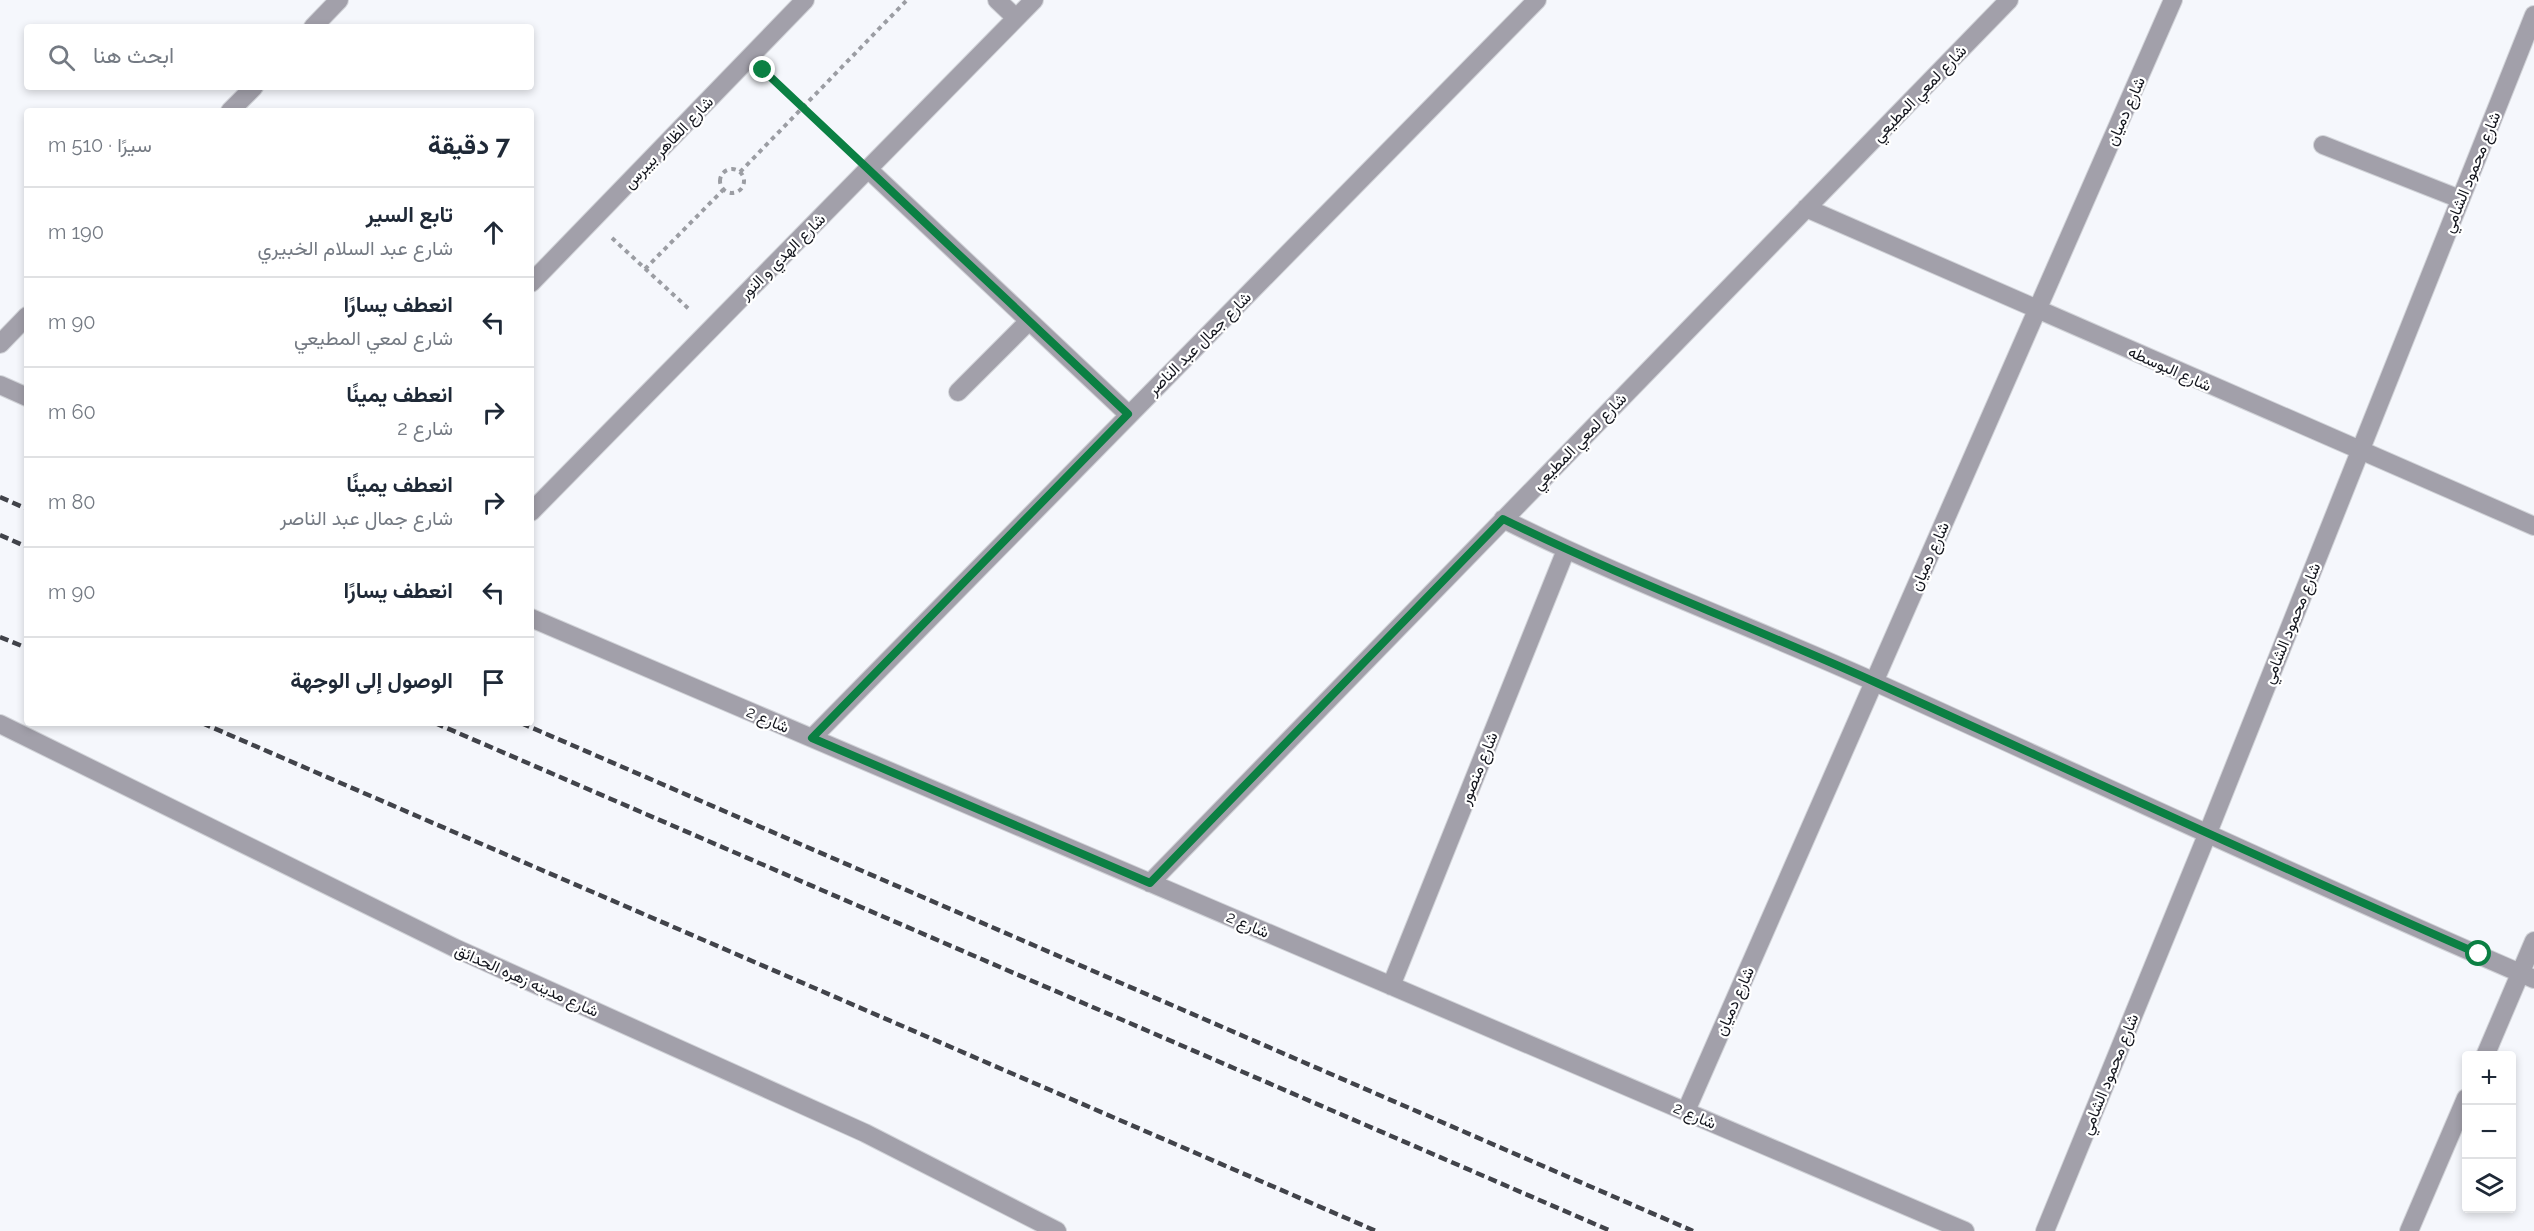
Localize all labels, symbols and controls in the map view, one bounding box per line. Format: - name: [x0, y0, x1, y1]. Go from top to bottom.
- search box: [24, 24, 534, 90]
- icon: search: [45, 41, 78, 74]
- street label: شارع لمعي المطيعي: [1868, 41, 1973, 149]
- text: ابحث هنا: [93, 42, 174, 68]
- route end: [749, 56, 775, 82]
- street label: شارع دميان: [2102, 74, 2151, 149]
- street label: شارع الظاهر بيبرس: [620, 92, 719, 194]
- street label: شارع محمود الشامي: [2438, 109, 2508, 237]
- text: 7 دقيقة: [428, 130, 510, 160]
- text: سيرًا · 510 m: [48, 133, 152, 157]
- text: تابع السير: [366, 201, 453, 227]
- street label: شارع الهدي و النور: [735, 209, 832, 307]
- icon: ahead: [477, 216, 510, 249]
- text: 190 m: [48, 220, 104, 244]
- text: شارع عبد السلام الخبيري: [258, 236, 453, 260]
- street label: شارع جمال عبد الناصر: [1143, 288, 1256, 401]
- text: انعطف يسارًا: [344, 291, 453, 317]
- icon: left: [477, 306, 510, 339]
- text: 90 m: [48, 310, 95, 334]
- text: شارع لمعي المطيعي: [294, 326, 453, 350]
- street label: شارع البوسطه: [2124, 342, 2214, 397]
- text: انعطف يمينًا: [346, 381, 453, 407]
- street label: شارع لمعي المطيعي: [1528, 389, 1633, 497]
- icon: right: [477, 396, 510, 429]
- text: 60 m: [48, 400, 96, 424]
- text: شارع 2: [397, 416, 453, 440]
- text: انعطف يمينًا: [346, 471, 453, 497]
- icon: right: [477, 486, 510, 519]
- text: 80 m: [48, 490, 96, 514]
- text: شارع جمال عبد الناصر: [280, 506, 453, 530]
- street label: شارع دميان: [1906, 519, 1955, 594]
- street label: شارع محمود الشامي: [2258, 560, 2328, 688]
- icon: left: [477, 576, 510, 609]
- text: انعطف يسارًا: [344, 577, 453, 603]
- text: 90 m: [48, 580, 95, 604]
- icon: arrive: [477, 666, 510, 699]
- text: الوصول إلى الوجهة: [290, 667, 453, 693]
- street label: شارع 2: [743, 702, 792, 739]
- street label: شارع منصور: [1455, 729, 1503, 809]
- street label: شارع 2: [1223, 907, 1272, 944]
- street label: شارع مدينه زهره الحدائق: [451, 940, 602, 1023]
- route start: [2465, 940, 2491, 966]
- street label: شارع دميان: [1711, 964, 1760, 1039]
- street label: شارع محمود الشامي: [2076, 1011, 2146, 1139]
- map controls: [2462, 1051, 2516, 1213]
- button: +: [2462, 1051, 2516, 1105]
- street label: شارع 2: [1670, 1098, 1719, 1135]
- button: −: [2462, 1105, 2516, 1159]
- button: layers: [2462, 1159, 2516, 1213]

